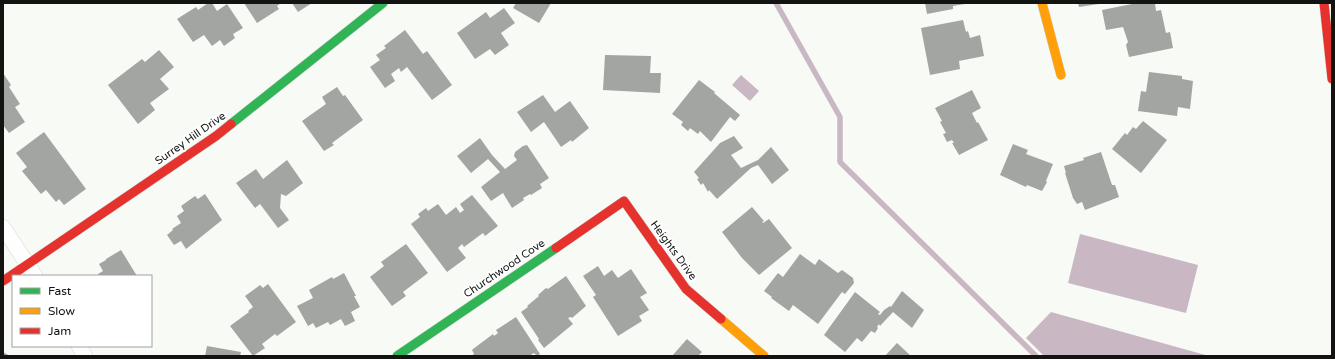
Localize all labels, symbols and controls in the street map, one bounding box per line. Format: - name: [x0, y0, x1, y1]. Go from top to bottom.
- street label: Surrey Hill Drive: [153, 109, 228, 168]
- street label: Heights Drive: [648, 218, 699, 282]
- street label: Churchwood Cove: [461, 236, 547, 300]
- legend: [12, 275, 152, 347]
- text: Fast: [48, 284, 72, 298]
- text: Slow: [48, 304, 75, 318]
- text: Jam: [48, 324, 71, 338]

